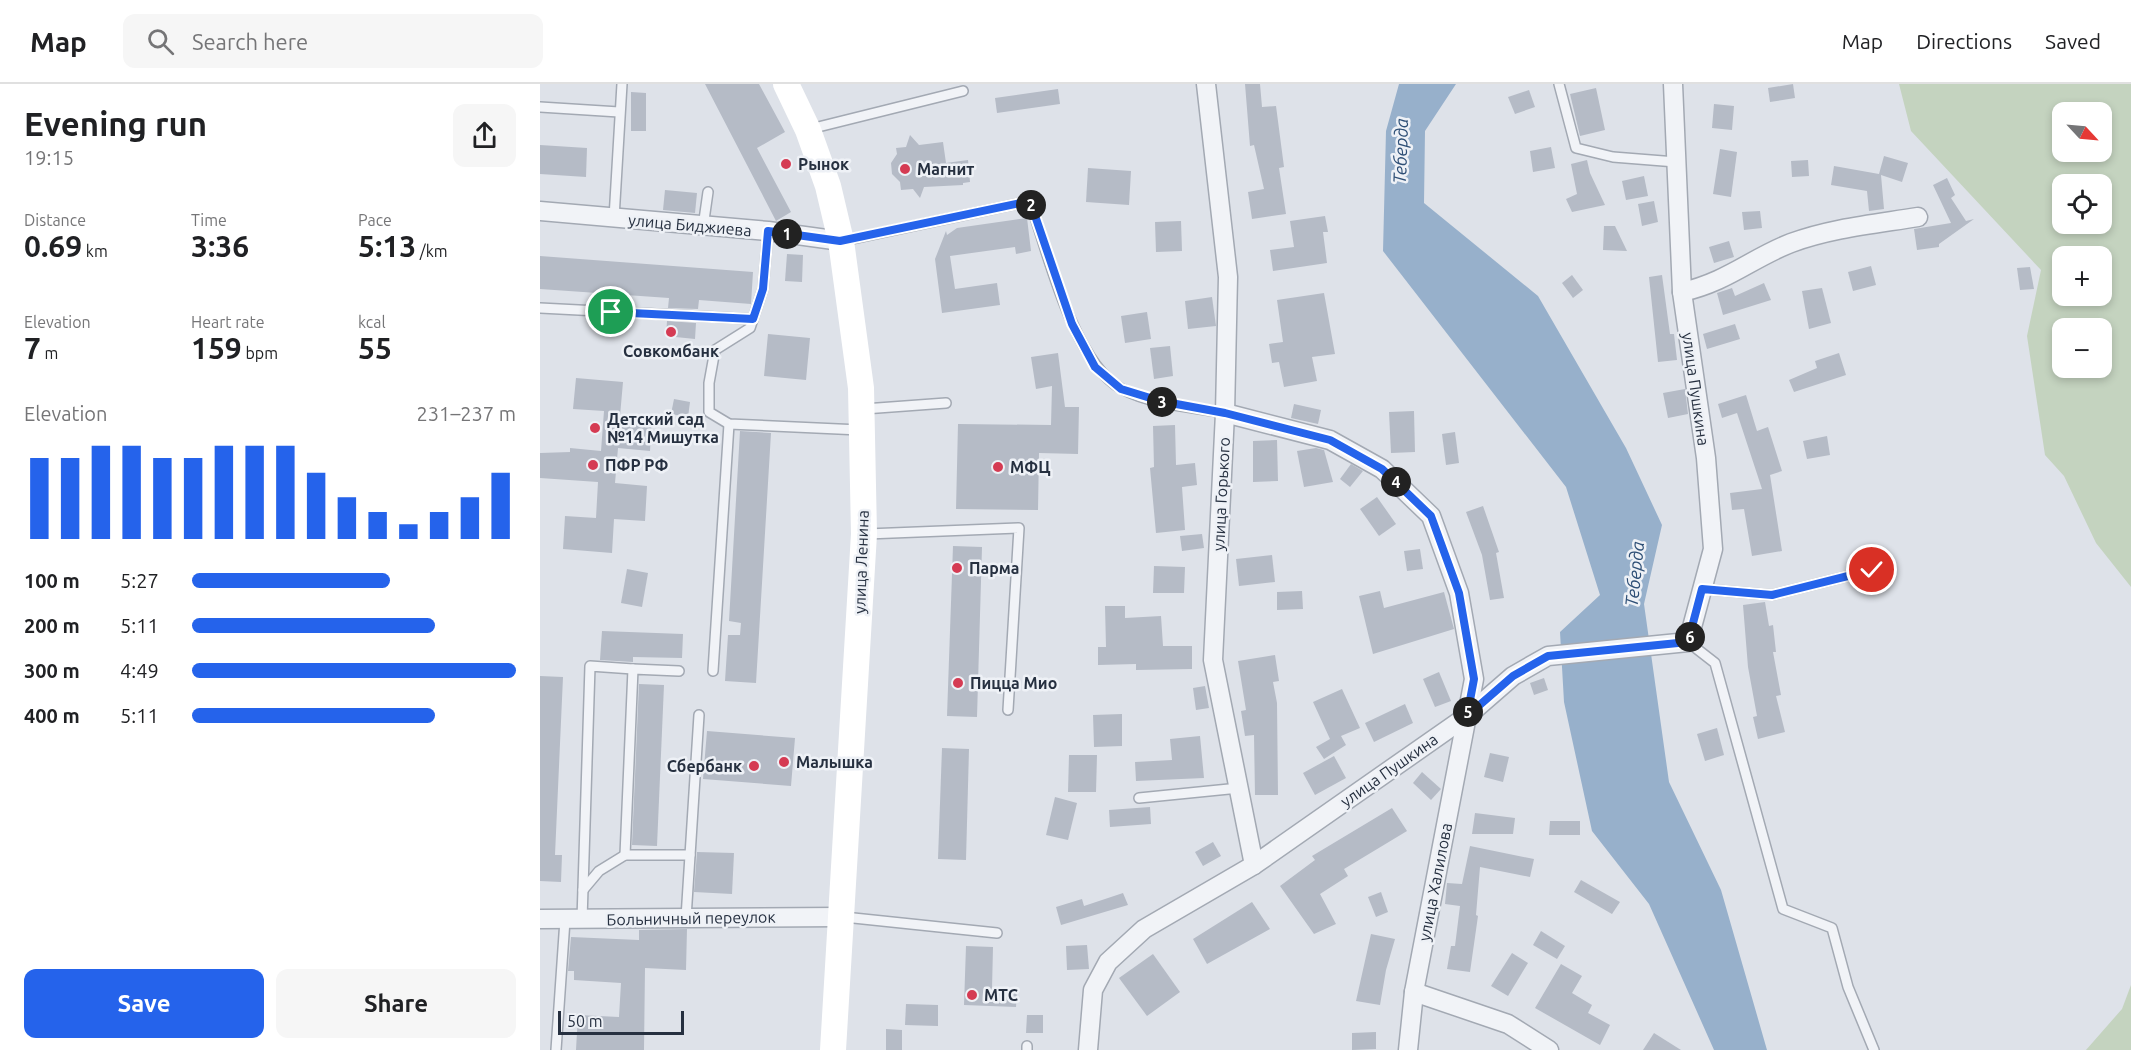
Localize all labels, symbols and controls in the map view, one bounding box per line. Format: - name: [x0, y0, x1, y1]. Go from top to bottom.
- search box: [123, 14, 543, 68]
- icon: search: [144, 25, 177, 58]
- text: Map: [30, 26, 87, 57]
- text: Search here: [192, 29, 308, 54]
- text: Map: [1842, 29, 1883, 53]
- text: Directions: [1916, 29, 2012, 53]
- text: Saved: [2045, 29, 2101, 53]
- north arrow: [2052, 102, 2112, 162]
- map controls: [2052, 102, 2112, 378]
- button: share: [453, 104, 516, 167]
- text: Evening run: [24, 105, 207, 142]
- water label: Теберда: [1389, 118, 1411, 184]
- text: 19:15: [24, 146, 74, 169]
- place label: Рынок: [798, 155, 849, 173]
- marker: Рынок: [779, 157, 793, 171]
- place label: Магнит: [917, 160, 974, 178]
- marker: Магнит: [898, 162, 912, 176]
- button: locate: [2052, 174, 2112, 234]
- pin: 2: [1016, 190, 1046, 220]
- text: 2: [1026, 196, 1036, 214]
- text: Distance: [24, 211, 86, 229]
- text: Time: [191, 211, 227, 229]
- text: Pace: [358, 211, 392, 229]
- street label: улица Биджиева: [628, 211, 752, 239]
- pin: 1: [772, 219, 802, 249]
- text: 1: [782, 225, 792, 243]
- text: 0.69: [24, 229, 82, 263]
- text: 3:36: [191, 229, 249, 263]
- text: 5:13: [358, 229, 416, 263]
- text: km: [82, 242, 108, 260]
- text: /km: [416, 242, 448, 260]
- button: +: [2052, 246, 2112, 306]
- pin: [585, 286, 636, 337]
- icon: arrive: [594, 295, 627, 328]
- text: Elevation: [24, 313, 91, 331]
- text: Heart rate: [191, 313, 265, 331]
- text: kcal: [358, 313, 386, 331]
- button: −: [2052, 318, 2112, 378]
- marker: Совкомбанк: [664, 325, 678, 339]
- text: 7: [24, 331, 41, 365]
- text: 159: [191, 331, 242, 365]
- text: 55: [358, 331, 392, 365]
- street label: улица Пушкина: [1679, 331, 1713, 447]
- place label: Совкомбанк: [623, 342, 719, 360]
- text: m: [41, 344, 58, 362]
- text: bpm: [242, 344, 278, 362]
- pin: 3: [1147, 387, 1177, 417]
- text: 3: [1157, 393, 1167, 411]
- text: Elevation: [24, 402, 107, 425]
- text: 231–237 m: [417, 402, 516, 425]
- place label: Детский сад №14 Мишутка: [607, 410, 719, 446]
- marker: Детский сад №14 Мишутка: [588, 421, 602, 435]
- street label: улица Горького: [1209, 437, 1233, 551]
- place label: ПФР РФ: [605, 456, 668, 474]
- marker: ПФР РФ: [586, 458, 600, 472]
- place label: МФЦ: [1010, 458, 1050, 476]
- marker: МФЦ: [991, 460, 1005, 474]
- pin: 4: [1381, 467, 1411, 497]
- text: 4: [1391, 473, 1401, 491]
- street label: улица Ленина: [850, 510, 872, 614]
- water label: Теберда: [1621, 540, 1647, 608]
- pin: [1846, 544, 1897, 595]
- icon: check: [1855, 553, 1888, 586]
- place label: Парма: [969, 559, 1020, 577]
- marker: Парма: [950, 561, 964, 575]
- text: 100 m: [24, 569, 80, 592]
- text: 5:27: [120, 569, 159, 592]
- text: 200 m: [24, 614, 80, 637]
- text: 5:11: [120, 614, 159, 637]
- pin: 6: [1675, 622, 1705, 652]
- text: 6: [1685, 628, 1695, 646]
- text: 300 m: [24, 659, 80, 682]
- text: 4:49: [120, 659, 159, 682]
- place label: Пицца Мио: [970, 674, 1057, 692]
- marker: Пицца Мио: [951, 676, 965, 690]
- pin: 5: [1453, 697, 1483, 727]
- text: 5: [1463, 703, 1473, 721]
- text: 400 m: [24, 704, 80, 727]
- text: 5:11: [120, 704, 159, 727]
- street label: улица Пушкина: [1337, 730, 1441, 810]
- place label: Малышка: [796, 753, 873, 771]
- marker: Малышка: [777, 755, 791, 769]
- place label: Сбербанк: [667, 757, 742, 775]
- marker: Сбербанк: [747, 759, 761, 773]
- street label: улица Халилова: [1415, 821, 1455, 943]
- street label: Больничный переулок: [606, 908, 776, 928]
- button: Save: [24, 969, 264, 1038]
- button: Share: [276, 969, 516, 1038]
- place label: МТС: [984, 986, 1018, 1004]
- marker: МТС: [965, 988, 979, 1002]
- scale bar: [558, 1008, 684, 1036]
- text: 50 m: [567, 1012, 603, 1030]

